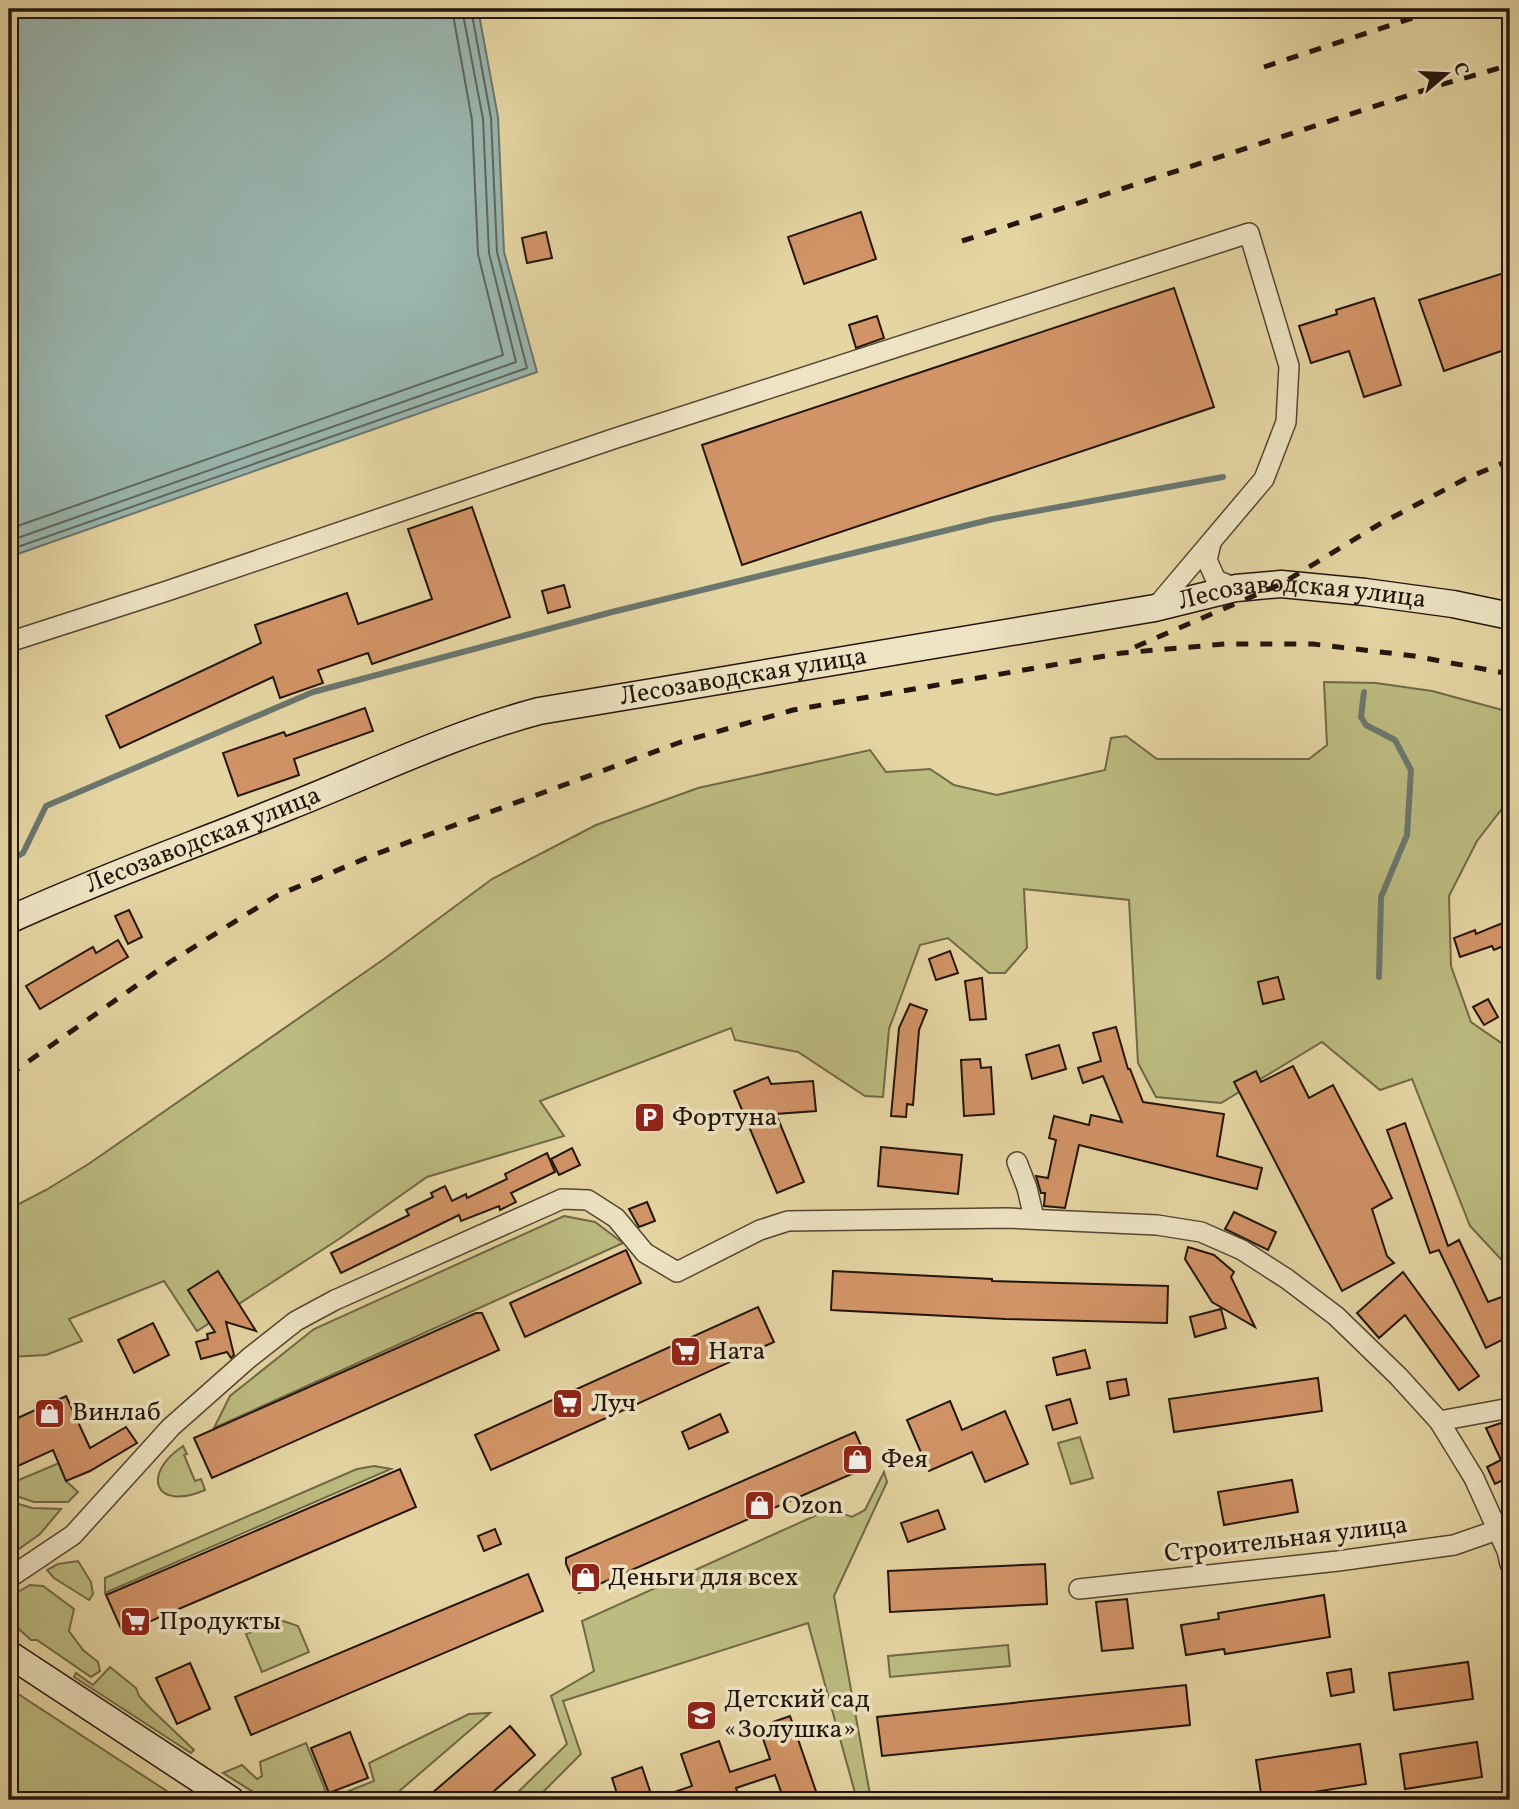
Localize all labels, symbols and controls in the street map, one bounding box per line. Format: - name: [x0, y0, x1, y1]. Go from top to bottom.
- north arrow: [1410, 38, 1480, 108]
- text: С: [1446, 59, 1474, 79]
- street label: Лесозаводская улица: [1174, 566, 1428, 620]
- street label: Лесозаводская улица: [617, 638, 870, 715]
- street label: Лесозаводская улица: [80, 777, 326, 903]
- place label: Фортуна: [672, 1100, 777, 1136]
- parking icon: Фортуна: [632, 1101, 666, 1135]
- place label: Ната: [708, 1334, 765, 1370]
- supermarket icon: Ната: [668, 1335, 702, 1369]
- place label: Луч: [591, 1386, 636, 1422]
- supermarket icon: Луч: [551, 1387, 585, 1421]
- place label: Винлаб: [72, 1395, 161, 1431]
- shop icon: Винлаб: [32, 1396, 66, 1430]
- place label: Фея: [881, 1442, 928, 1478]
- shop icon: Фея: [841, 1443, 875, 1477]
- place label: Ozon: [782, 1488, 843, 1524]
- shop icon: Ozon: [742, 1489, 776, 1523]
- street label: Строительная улица: [1162, 1507, 1410, 1573]
- place label: Деньги для всех: [608, 1560, 798, 1596]
- shop icon: Деньги для всех: [568, 1561, 602, 1595]
- place label: Продукты: [159, 1604, 281, 1640]
- supermarket icon: Продукты: [119, 1605, 153, 1639]
- place label: Детский сад «Золушка»: [724, 1682, 870, 1748]
- school or university icon: Детский сад «Золушка»: [684, 1698, 718, 1732]

